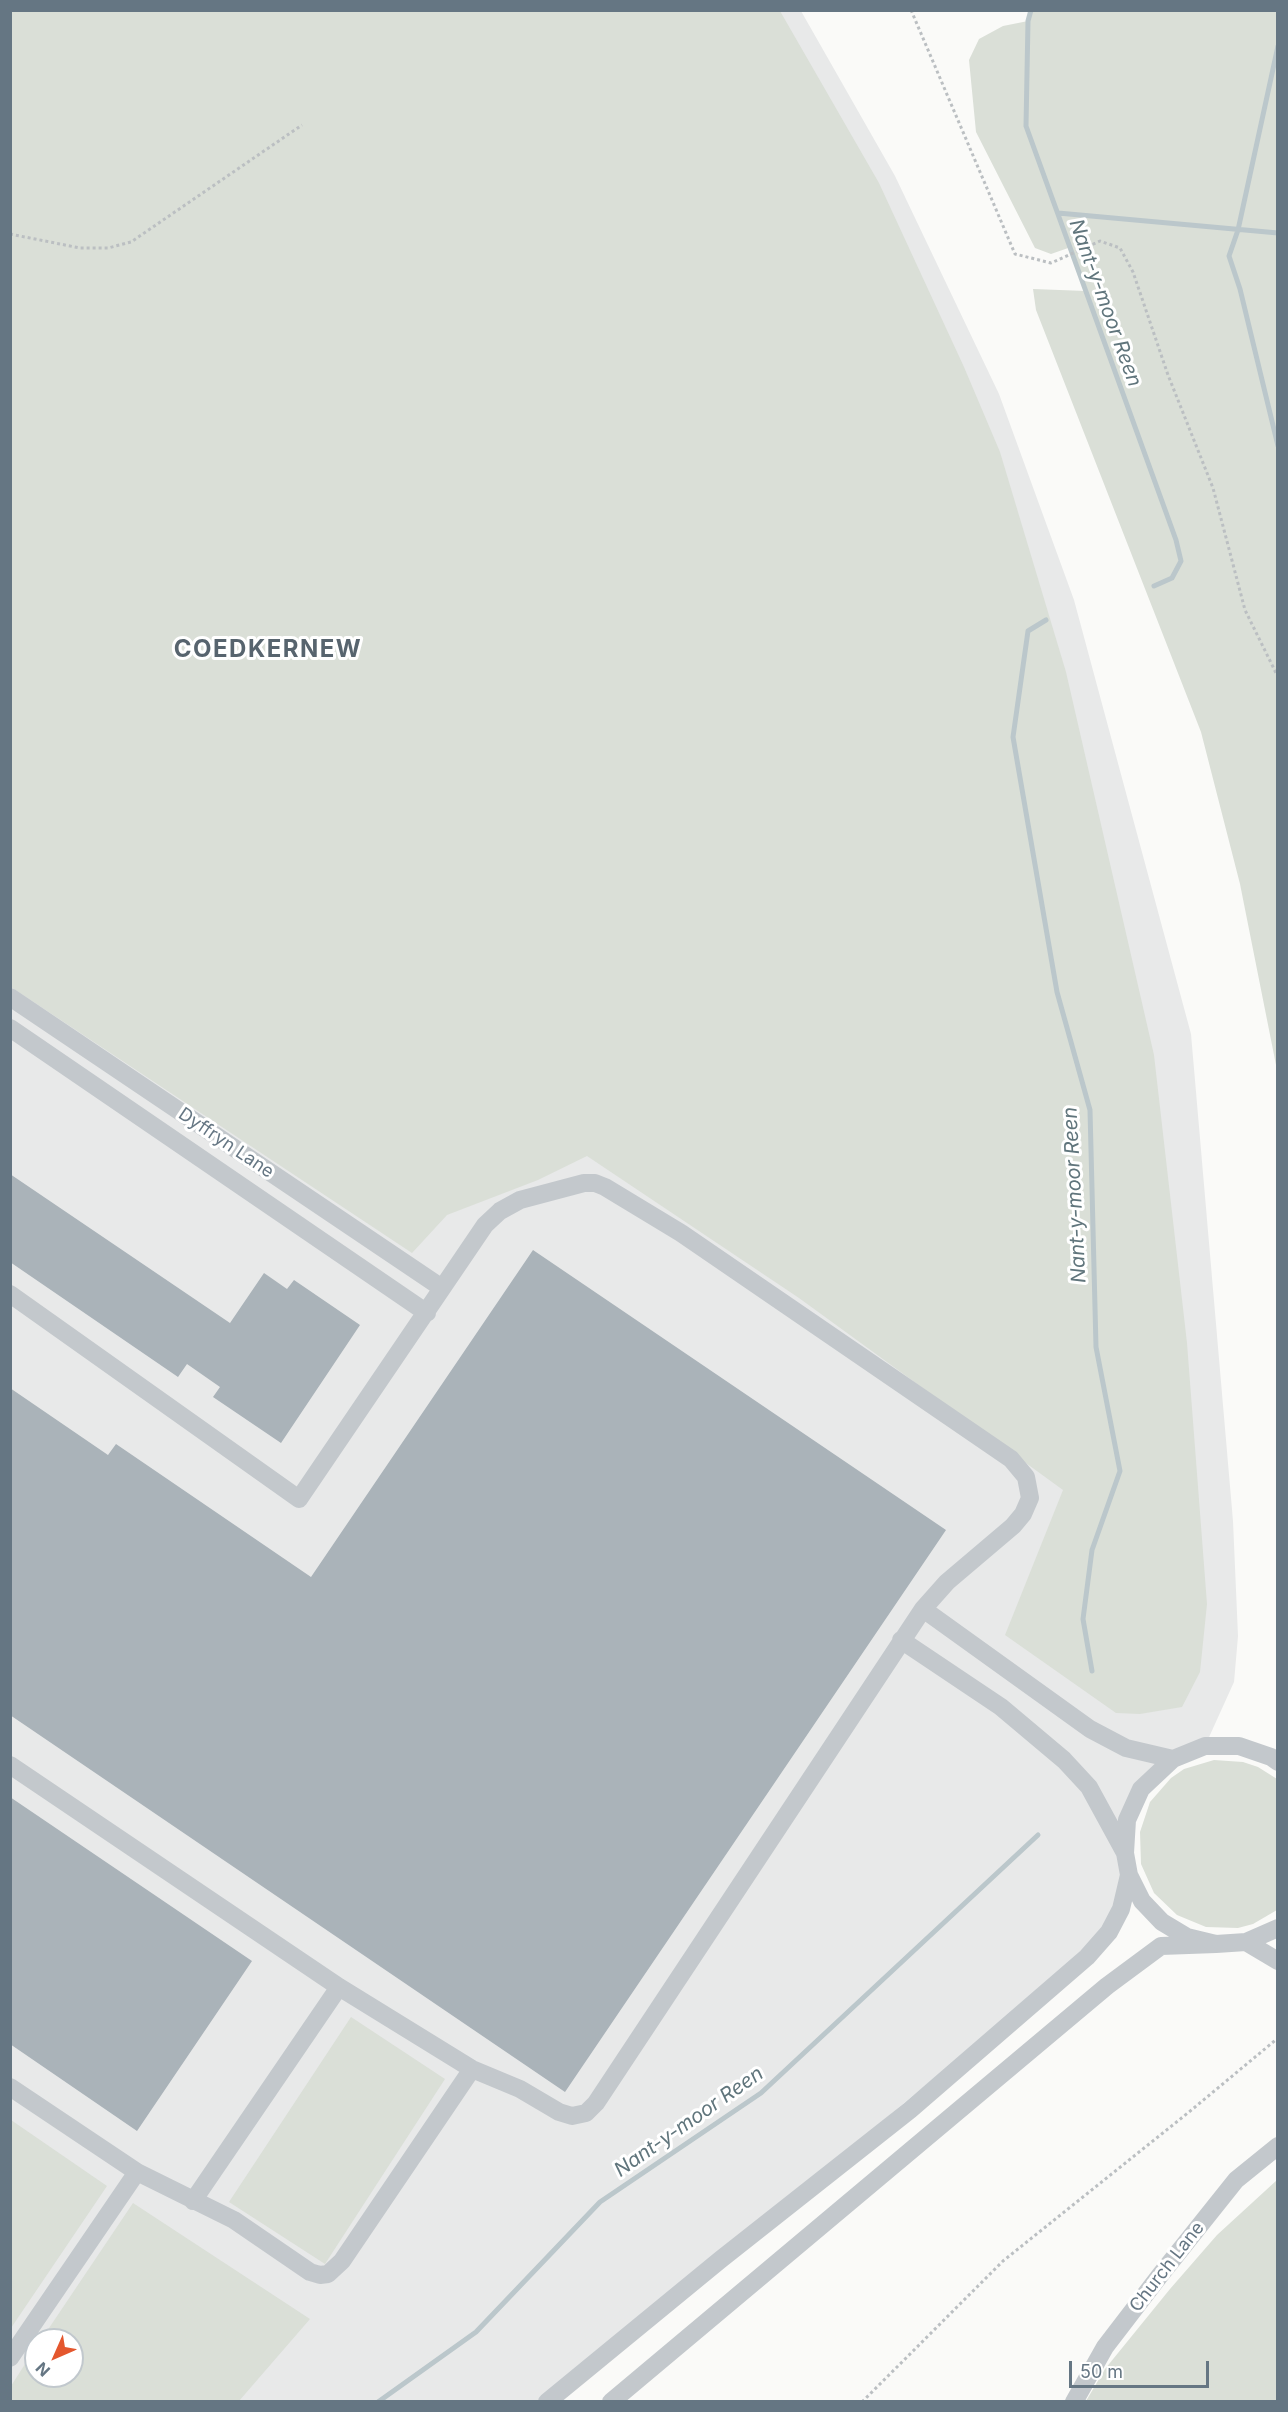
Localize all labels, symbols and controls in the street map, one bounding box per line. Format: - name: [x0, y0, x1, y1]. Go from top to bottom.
- water label: Nant-y-moor Reen: [1064, 216, 1146, 390]
- district label: COEDKERNEW: [174, 636, 362, 664]
- street label: Dyffryn Lane: [174, 1103, 278, 1183]
- water label: Nant-y-moor Reen: [1058, 1106, 1092, 1284]
- water label: Nant-y-moor Reen: [610, 2062, 768, 2182]
- street label: Church Lane: [1125, 2218, 1209, 2316]
- north arrow: [24, 2328, 84, 2388]
- scale bar: [1072, 2349, 1212, 2387]
- text: N: [31, 2358, 54, 2381]
- text: 50 m: [1080, 2361, 1123, 2382]

